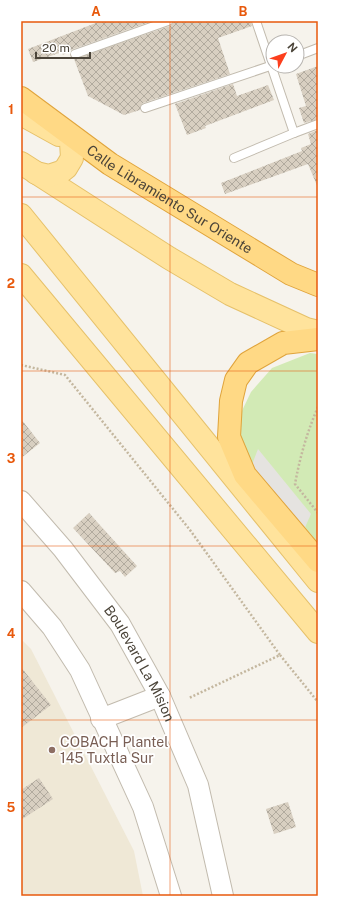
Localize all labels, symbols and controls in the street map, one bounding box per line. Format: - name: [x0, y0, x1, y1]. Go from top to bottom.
- text: A: [91, 4, 101, 19]
- text: B: [239, 4, 248, 19]
- scale bar: [36, 34, 90, 60]
- north arrow: [265, 34, 305, 74]
- text: N: [285, 40, 300, 55]
- text: 20 m: [42, 41, 70, 55]
- text: 1: [8, 102, 14, 117]
- street label: Calle Libramiento Sur Oriente: [84, 142, 255, 257]
- text: 2: [7, 276, 15, 291]
- text: 3: [7, 451, 16, 466]
- street label: Boulevard La Mision: [101, 602, 178, 724]
- text: 4: [7, 626, 16, 641]
- place label: COBACH Plantel 145 Tuxtla Sur: [60, 734, 168, 766]
- marker: COBACH Plantel 145 Tuxtla Sur: [47, 745, 57, 755]
- text: 5: [7, 800, 16, 815]

